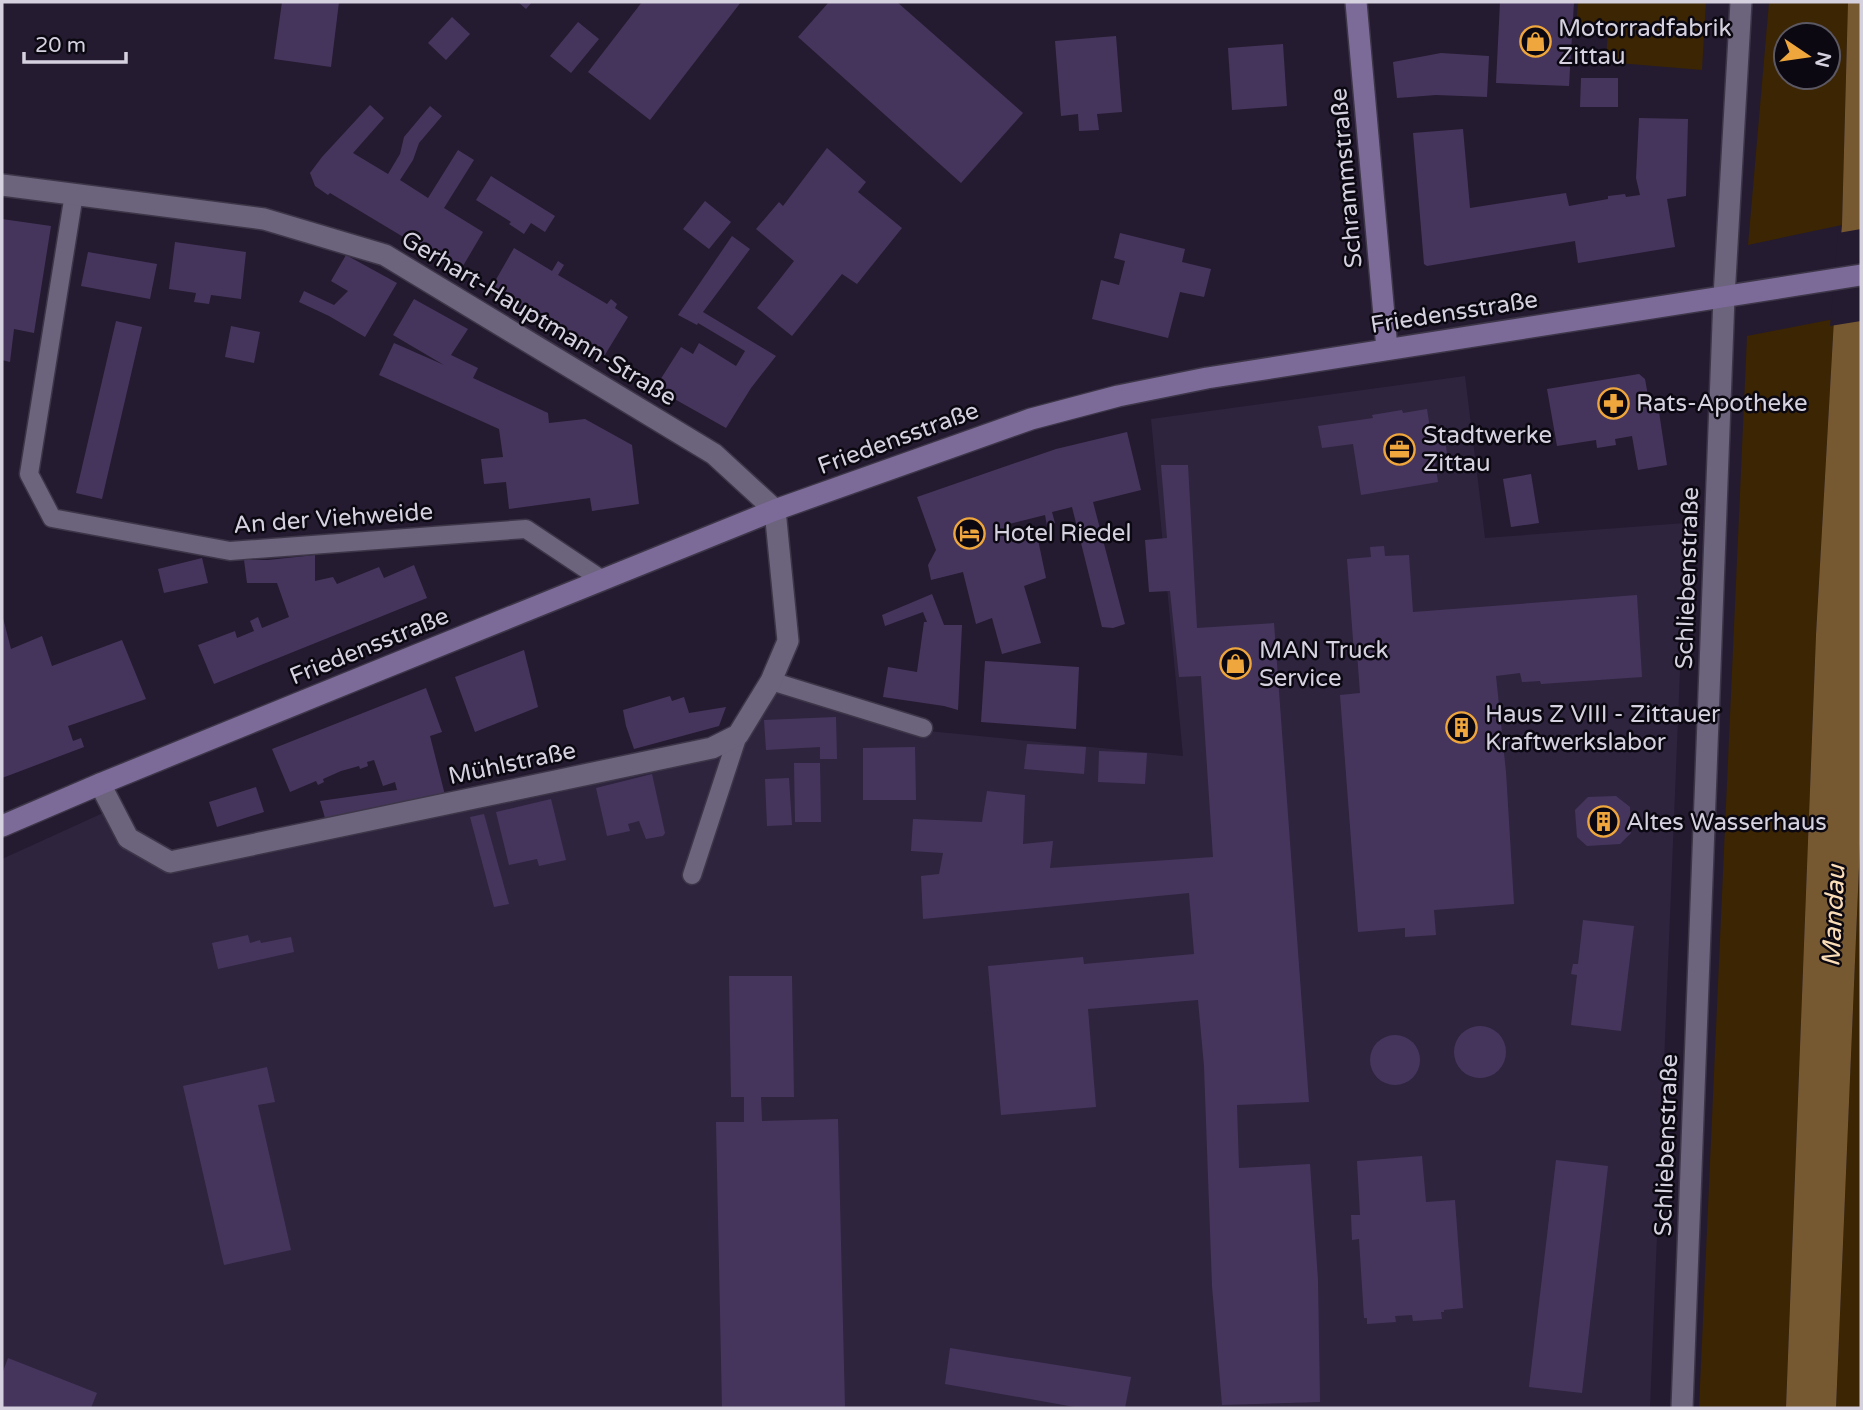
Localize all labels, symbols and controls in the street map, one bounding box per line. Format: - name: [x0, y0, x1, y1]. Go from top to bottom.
- place label: Motorradfabrik Zittau: [1558, 14, 1732, 71]
- scale bar: [24, 21, 126, 65]
- north arrow: [1772, 21, 1842, 91]
- shop icon: Motorradfabrik Zittau: [1518, 25, 1552, 59]
- text: 20 m: [35, 33, 86, 58]
- text: N: [1810, 50, 1835, 70]
- street label: Schrammstraße: [1324, 87, 1369, 269]
- street label: Gerhart-Hauptmann-Straße: [396, 225, 682, 412]
- street label: Friedensstraße: [1368, 285, 1540, 340]
- pharmacy icon: Rats-Apotheke: [1596, 386, 1630, 420]
- place label: Rats-Apotheke: [1636, 389, 1808, 418]
- street label: Friedensstraße: [814, 396, 983, 481]
- place label: Stadtwerke Zittau: [1423, 421, 1552, 478]
- office icon: Stadtwerke Zittau: [1383, 432, 1417, 466]
- street label: Schliebenstraße: [1670, 486, 1705, 670]
- street label: An der Viehweide: [232, 497, 434, 540]
- hotel icon: Hotel Riedel: [953, 516, 987, 550]
- place label: Hotel Riedel: [993, 519, 1131, 548]
- street label: Friedensstraße: [285, 601, 453, 692]
- place label: MAN Truck Service: [1259, 636, 1388, 693]
- shop icon: MAN Truck Service: [1219, 647, 1253, 681]
- place label: Haus Z VIII - Zittauer Kraftwerkslabor: [1485, 700, 1721, 757]
- building icon: Haus Z VIII - Zittauer Kraftwerkslabor: [1445, 711, 1479, 745]
- street label: Mühlstraße: [446, 736, 578, 791]
- building icon: Altes Wasserhaus: [1586, 805, 1620, 839]
- place label: Altes Wasserhaus: [1626, 808, 1827, 837]
- water label: Mandau: [1815, 863, 1852, 968]
- street label: Schliebenstraße: [1649, 1053, 1684, 1237]

